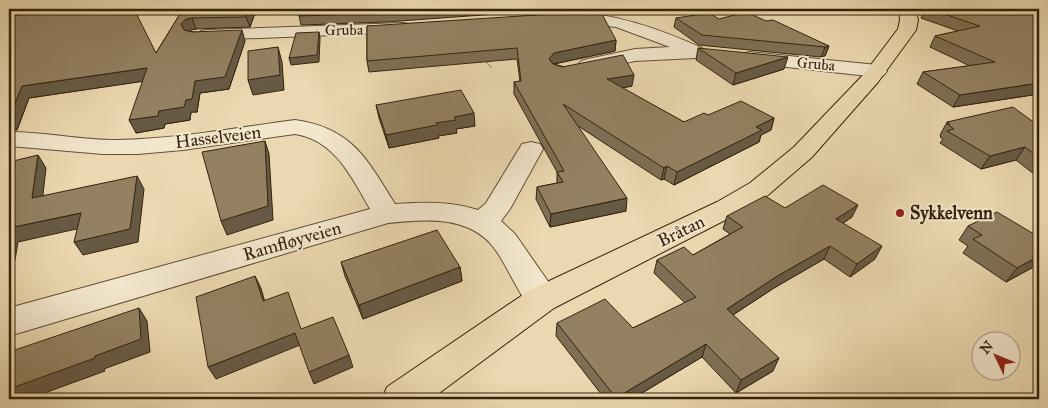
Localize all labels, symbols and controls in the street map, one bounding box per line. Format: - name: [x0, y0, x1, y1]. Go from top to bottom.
- street label: Gruba: [325, 21, 364, 39]
- street label: Gruba: [796, 53, 837, 75]
- street label: Hasselveien: [174, 121, 263, 153]
- place label: Sykkelvenn: [910, 202, 993, 225]
- marker: Sykkelvenn: [894, 207, 906, 219]
- street label: Bråtan: [654, 210, 708, 252]
- street label: Ramfløyveien: [240, 216, 344, 266]
- north arrow: [970, 330, 1020, 380]
- text: N: [977, 337, 997, 358]

